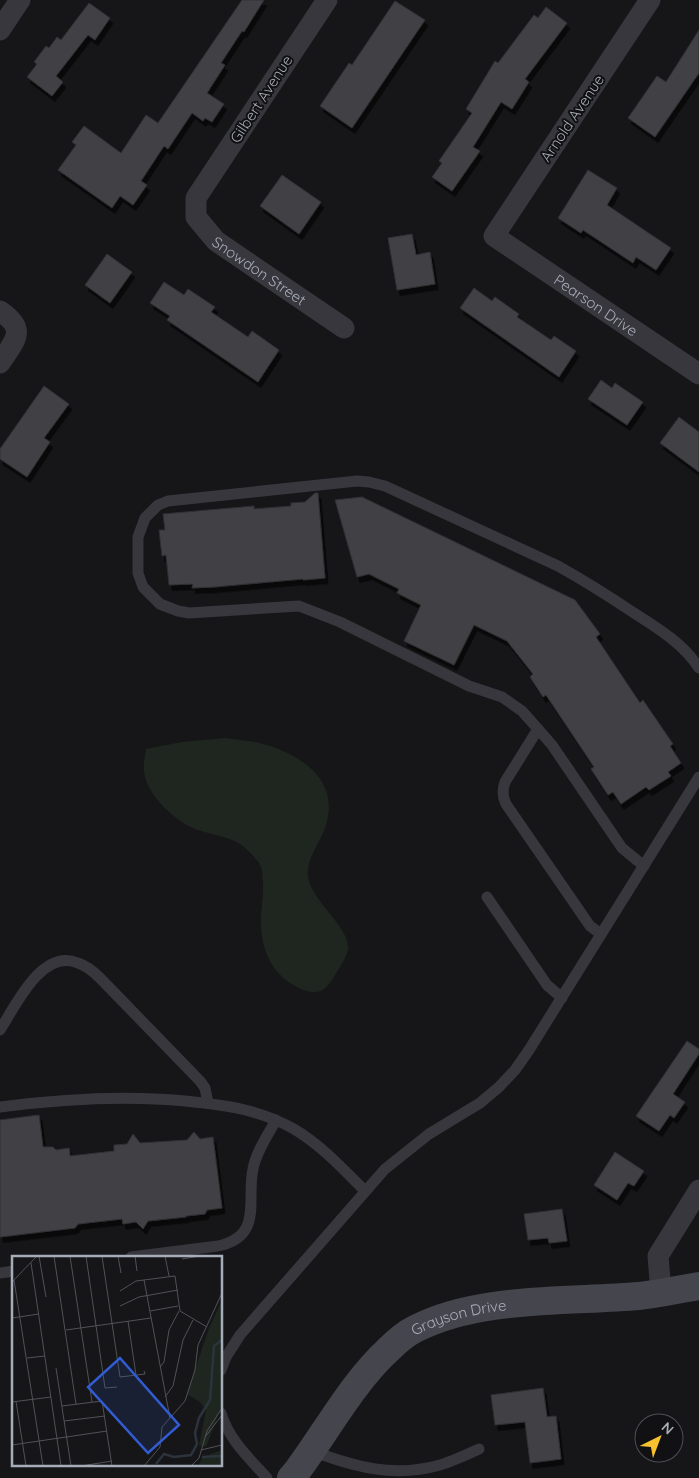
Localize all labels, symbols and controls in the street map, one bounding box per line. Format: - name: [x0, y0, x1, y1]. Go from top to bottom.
- street label: Gilbert Avenue: [226, 52, 296, 146]
- street label: Arnold Avenue: [536, 71, 608, 165]
- street label: Snowdon Street: [209, 232, 310, 309]
- street label: Pearson Drive: [550, 270, 642, 340]
- inset map: [12, 1256, 222, 1466]
- street label: Grayson Drive: [408, 1295, 507, 1339]
- north arrow: [634, 1413, 684, 1463]
- text: N: [658, 1418, 678, 1438]

